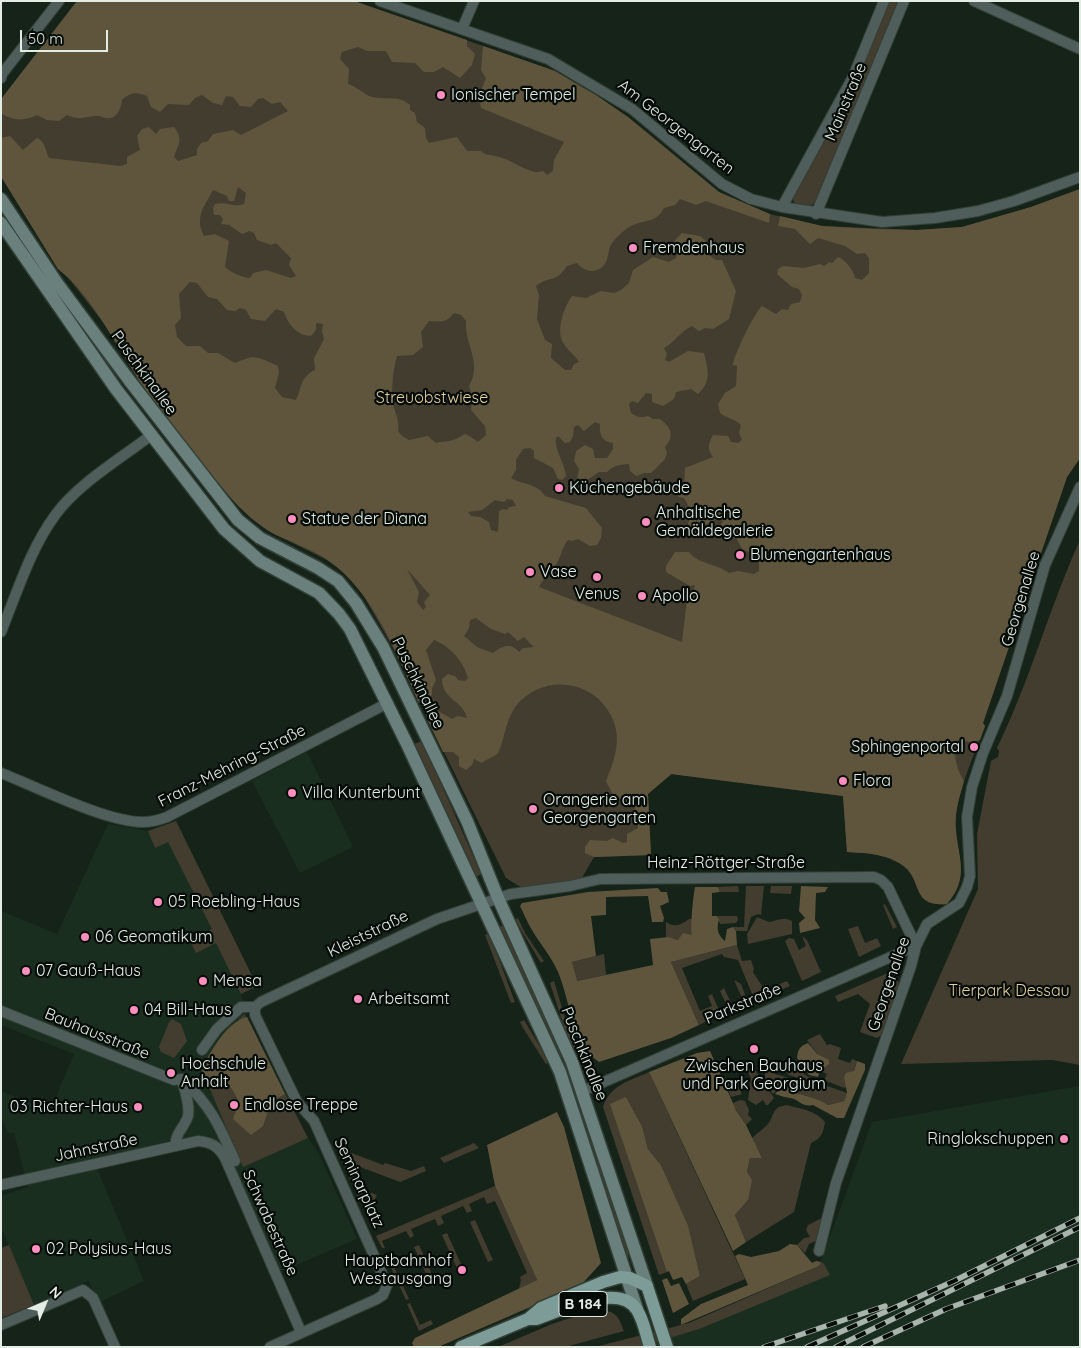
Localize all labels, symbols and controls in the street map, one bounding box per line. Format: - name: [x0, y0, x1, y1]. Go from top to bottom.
- scale bar: [22, 20, 110, 52]
- text: 50 m: [28, 29, 63, 48]
- street label: Mainstraße: [821, 60, 871, 144]
- street label: Am Georgengarten: [614, 76, 738, 178]
- place label: Ionischer Tempel: [451, 85, 576, 105]
- marker: Ionischer Tempel: [435, 89, 447, 101]
- place label: Fremdenhaus: [643, 238, 745, 258]
- marker: Fremdenhaus: [627, 242, 639, 254]
- street label: Puschkinallee: [107, 327, 181, 419]
- park label: Streuobstwiese: [376, 388, 488, 408]
- place label: Küchengebäude: [569, 478, 690, 498]
- marker: Küchengebäude: [553, 482, 565, 494]
- place label: Anhaltische Gemäldegalerie: [656, 503, 773, 541]
- place label: Statue der Diana: [302, 509, 427, 529]
- marker: Statue der Diana: [286, 513, 298, 525]
- marker: Anhaltische Gemäldegalerie: [640, 516, 652, 528]
- place label: Blumengartenhaus: [750, 545, 891, 565]
- marker: Blumengartenhaus: [734, 549, 746, 561]
- street label: Georgenallee: [997, 549, 1045, 649]
- place label: Vase: [540, 562, 577, 582]
- marker: Vase: [524, 566, 536, 578]
- marker: Venus: [591, 571, 603, 583]
- place label: Venus: [574, 584, 620, 604]
- place label: Apollo: [652, 586, 699, 606]
- marker: Apollo: [636, 590, 648, 602]
- street label: Puschkinallee: [388, 634, 448, 732]
- street label: Franz-Mehring-Straße: [155, 720, 309, 812]
- place label: Sphingenportal: [851, 737, 964, 757]
- marker: Sphingenportal: [968, 741, 980, 753]
- place label: Flora: [853, 771, 891, 791]
- marker: Flora: [837, 775, 849, 787]
- place label: Villa Kunterbunt: [302, 783, 420, 803]
- marker: Villa Kunterbunt: [286, 787, 298, 799]
- place label: Orangerie am Georgengarten: [543, 790, 656, 828]
- marker: Orangerie am Georgengarten: [527, 803, 539, 815]
- street label: Heinz-Röttger-Straße: [647, 853, 805, 873]
- place label: 05 Roebling-Haus: [168, 892, 300, 912]
- marker: 05 Roebling-Haus: [152, 896, 164, 908]
- street label: Kleiststraße: [325, 906, 411, 962]
- place label: 06 Geomatikum: [95, 927, 213, 947]
- marker: 06 Geomatikum: [79, 931, 91, 943]
- street label: Georgenallee: [864, 934, 914, 1034]
- place label: 07 Gauß-Haus: [36, 961, 141, 981]
- marker: 07 Gauß-Haus: [20, 965, 32, 977]
- place label: Mensa: [213, 971, 262, 991]
- marker: Mensa: [197, 975, 209, 987]
- street label: Parkstraße: [702, 979, 784, 1029]
- park label: Tierpark Dessau: [948, 981, 1070, 1001]
- place label: Arbeitsamt: [368, 989, 450, 1009]
- marker: Arbeitsamt: [352, 993, 364, 1005]
- place label: 04 Bill-Haus: [144, 1000, 231, 1020]
- street label: Bauhausstraße: [42, 1004, 152, 1064]
- marker: 04 Bill-Haus: [128, 1004, 140, 1016]
- street label: Puschkinallee: [556, 1004, 612, 1104]
- marker: Zwischen Bauhaus und Park Georgium: [748, 1043, 760, 1055]
- place label: Hochschule Anhalt: [181, 1054, 266, 1092]
- place label: Zwischen Bauhaus und Park Georgium: [682, 1056, 826, 1094]
- marker: Hochschule Anhalt: [165, 1067, 177, 1079]
- place label: Endlose Treppe: [244, 1095, 358, 1115]
- place label: 03 Richter-Haus: [10, 1097, 128, 1117]
- marker: Endlose Treppe: [228, 1099, 240, 1111]
- marker: 03 Richter-Haus: [132, 1101, 144, 1113]
- place label: Ringlokschuppen: [927, 1129, 1054, 1149]
- street label: Jahnstraße: [53, 1130, 139, 1166]
- marker: Ringlokschuppen: [1058, 1133, 1070, 1145]
- street label: Seminarplatz: [330, 1135, 388, 1231]
- street label: Schwabestraße: [238, 1167, 302, 1279]
- place label: 02 Polysius-Haus: [46, 1239, 172, 1259]
- marker: 02 Polysius-Haus: [30, 1243, 42, 1255]
- place label: Hauptbahnhof Westausgang: [344, 1251, 452, 1289]
- marker: Hauptbahnhof Westausgang: [456, 1264, 468, 1276]
- north arrow: [20, 1278, 70, 1328]
- text: N: [46, 1282, 66, 1302]
- road number: B 184: [559, 1292, 607, 1316]

